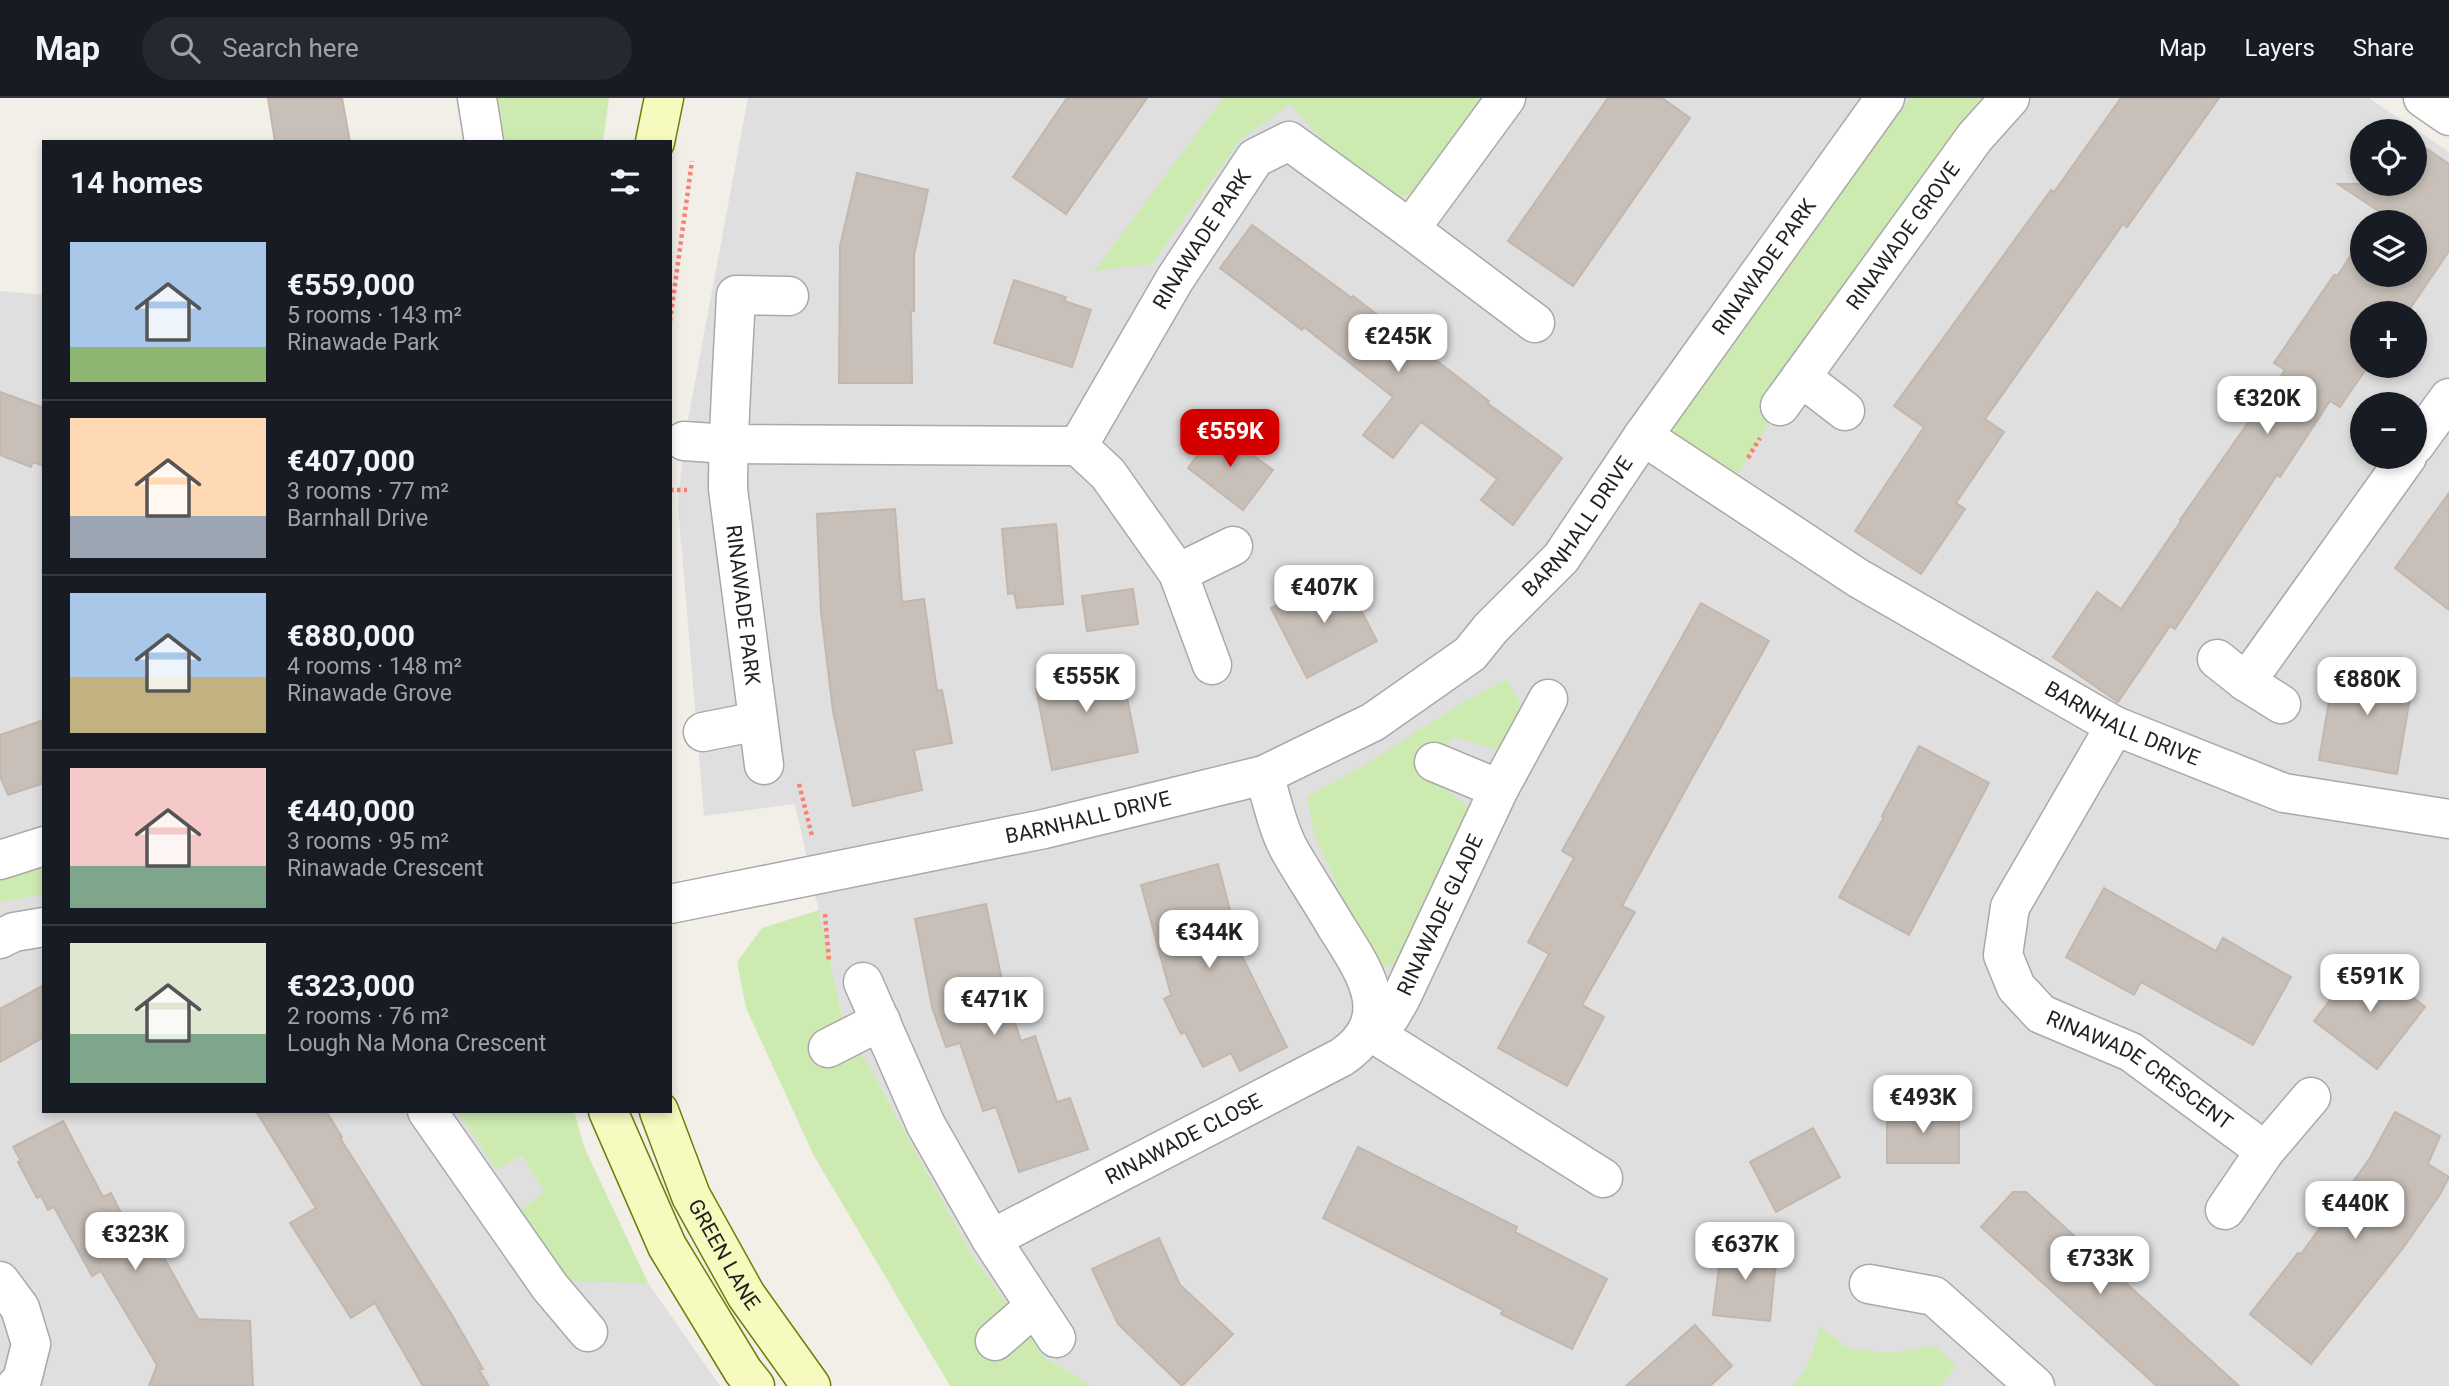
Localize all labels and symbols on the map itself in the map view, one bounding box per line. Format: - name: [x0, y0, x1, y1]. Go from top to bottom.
- street label: RINAWADE GROVE: [1842, 157, 1965, 314]
- street label: RINAWADE PARK: [1148, 165, 1256, 313]
- street label: RINAWADE PARK: [1707, 194, 1821, 340]
- pin: €245K: [1349, 314, 1447, 374]
- pin: €320K: [2218, 376, 2316, 436]
- pin: €559K: [1181, 410, 1279, 469]
- street label: BARNHALL DRIVE: [1517, 452, 1638, 602]
- street label: RINAWADE PARK: [721, 523, 765, 687]
- pin: €407K: [1275, 566, 1373, 625]
- pin: €555K: [1037, 654, 1135, 714]
- pin: €880K: [2318, 658, 2416, 717]
- street label: BARNHALL DRIVE: [2041, 676, 2203, 770]
- street label: BARNHALL DRIVE: [1003, 786, 1173, 848]
- street label: RINAWADE GLADE: [1392, 831, 1488, 999]
- pin: €344K: [1160, 910, 1258, 970]
- pin: €591K: [2321, 954, 2419, 1014]
- pin: €471K: [945, 978, 1043, 1037]
- street label: RINAWADE CRESCENT: [2043, 1006, 2237, 1135]
- pin: €493K: [1874, 1076, 1972, 1135]
- street label: RINAWADE CLOSE: [1101, 1089, 1266, 1190]
- pin: €440K: [2306, 1182, 2404, 1241]
- street label: GREEN LANE: [683, 1195, 765, 1315]
- pin: €323K: [86, 1212, 184, 1272]
- pin: €637K: [1696, 1222, 1794, 1282]
- pin: €733K: [2051, 1236, 2149, 1296]

